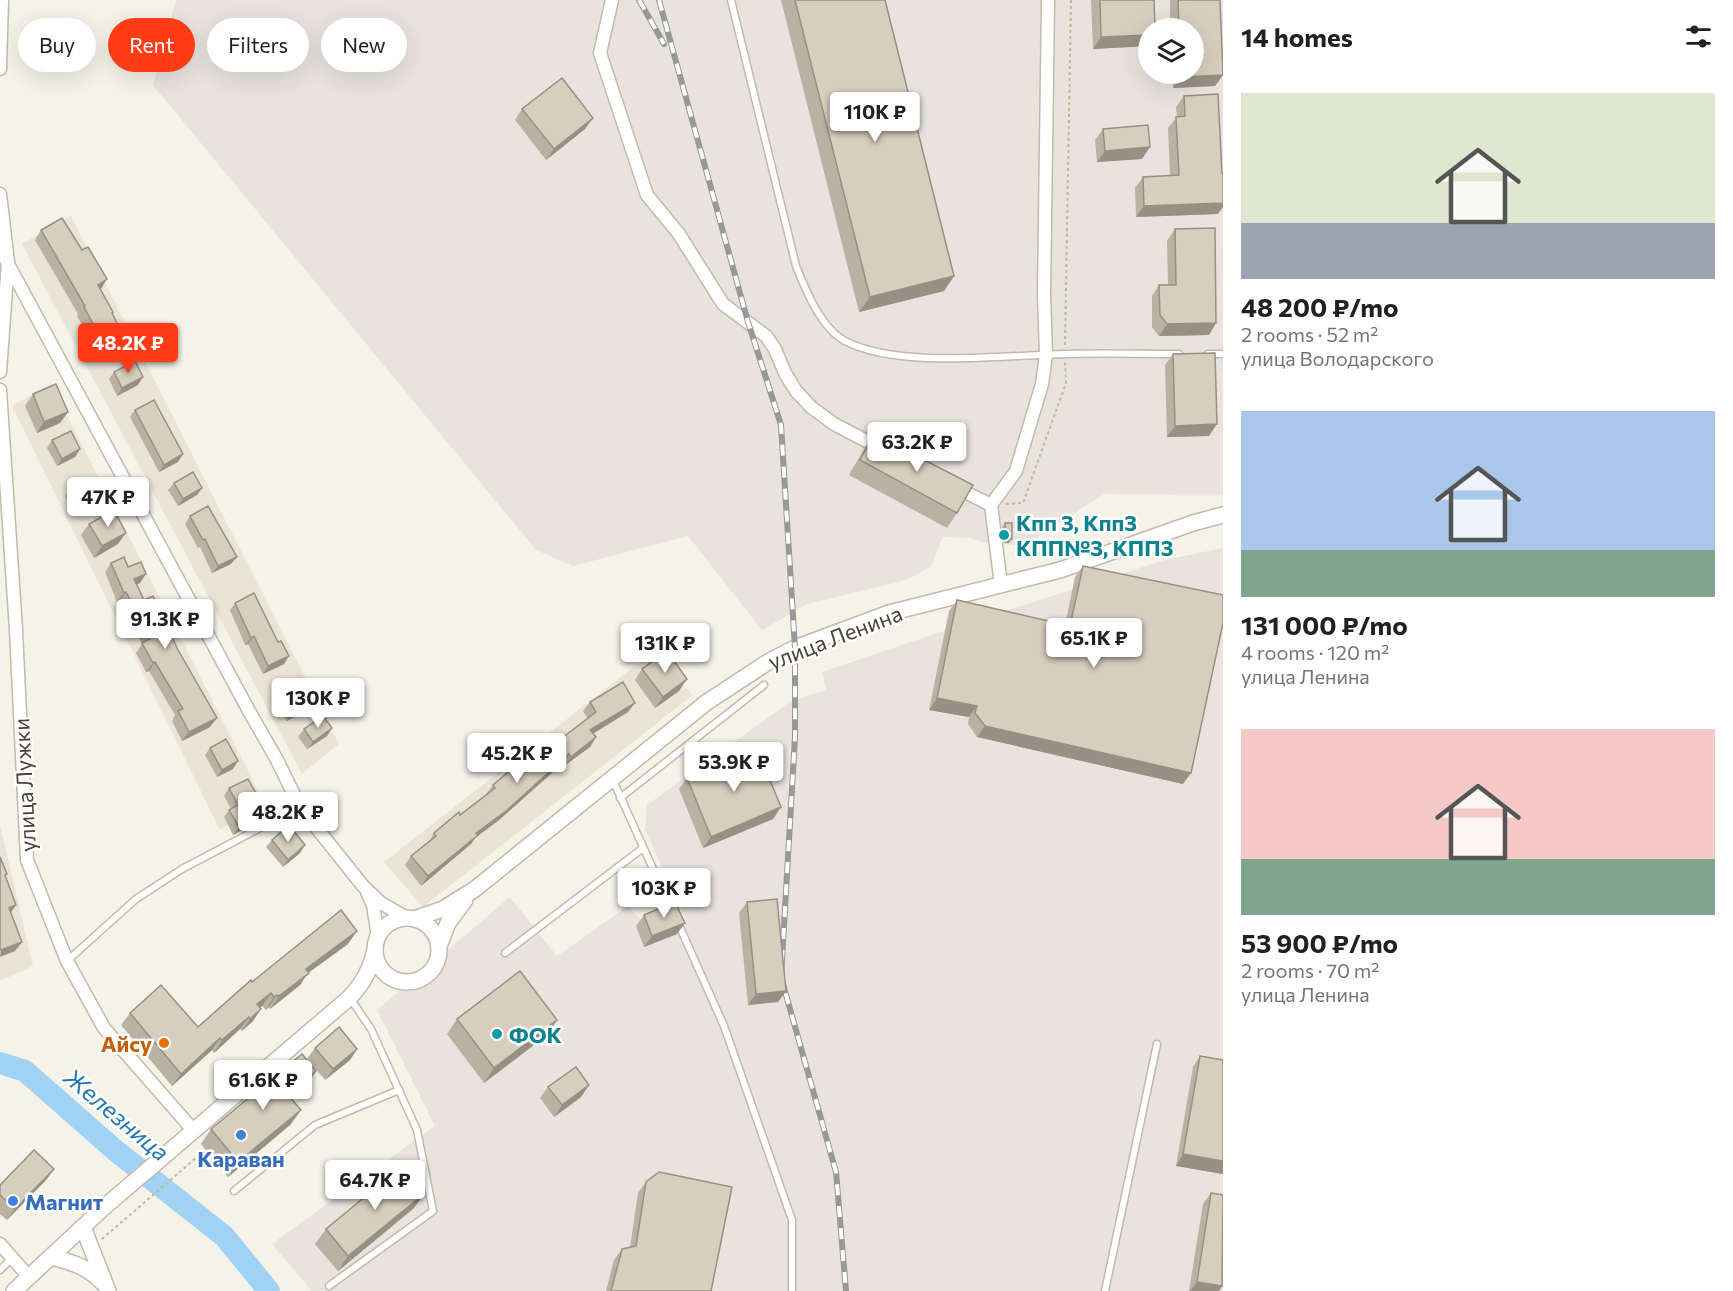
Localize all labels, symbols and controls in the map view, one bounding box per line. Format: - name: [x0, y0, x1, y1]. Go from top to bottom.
- chip: Buy: [18, 18, 96, 72]
- chip: Rent: [108, 18, 195, 72]
- chip: Filters: [207, 18, 309, 72]
- chip: New: [321, 18, 407, 72]
- map controls: [1138, 18, 1204, 84]
- button: layers: [1138, 18, 1204, 84]
- icon: filters: [1682, 20, 1715, 53]
- text: 14 homes: [1241, 21, 1353, 52]
- pin: 110K ₽: [826, 92, 924, 143]
- text: 110K ₽: [844, 99, 906, 123]
- icon: home: [1424, 132, 1532, 240]
- text: 48 200 ₽/mo: [1241, 291, 1398, 322]
- text: 2 rooms · 52 m²: [1241, 322, 1378, 346]
- pin: 48.2K ₽: [73, 323, 183, 374]
- text: 48.2K ₽: [92, 330, 164, 354]
- text: улица Володарского: [1241, 346, 1434, 370]
- pin: 63.2K ₽: [862, 422, 972, 473]
- text: 63.2K ₽: [881, 429, 953, 453]
- icon: home: [1424, 450, 1532, 558]
- pin: 47K ₽: [66, 477, 150, 528]
- text: 47K ₽: [81, 484, 135, 508]
- place label: Кпп 3, Кпп3 КПП№3, КПП3: [1016, 509, 1173, 561]
- marker: Кпп 3, Кпп3 КПП№3, КПП3: [997, 528, 1011, 542]
- pin: 91.3K ₽: [110, 599, 220, 650]
- street label: улица Ленина: [764, 599, 906, 675]
- text: 91.3K ₽: [130, 606, 200, 630]
- text: 131 000 ₽/mo: [1241, 609, 1408, 640]
- pin: 65.1K ₽: [1039, 618, 1149, 669]
- pin: 131K ₽: [616, 623, 714, 674]
- text: 65.1K ₽: [1060, 625, 1128, 649]
- text: 131K ₽: [635, 630, 695, 654]
- text: 4 rooms · 120 m²: [1241, 640, 1389, 664]
- text: улица Ленина: [1241, 664, 1370, 688]
- pin: 130K ₽: [269, 678, 367, 729]
- text: 130K ₽: [286, 685, 350, 709]
- street label: улица Лужки: [7, 717, 41, 853]
- pin: 45.2K ₽: [462, 733, 572, 784]
- text: 45.2K ₽: [481, 740, 553, 764]
- pin: 53.9K ₽: [679, 742, 789, 793]
- text: 53.9K ₽: [698, 749, 770, 773]
- icon: home: [1424, 768, 1532, 876]
- pin: 48.2K ₽: [233, 792, 343, 843]
- text: 48.2K ₽: [252, 799, 324, 823]
- pin: 103K ₽: [615, 868, 713, 919]
- text: 103K ₽: [632, 875, 696, 899]
- text: 53 900 ₽/mo: [1241, 927, 1398, 958]
- text: 2 rooms · 70 m²: [1241, 958, 1379, 982]
- text: улица Ленина: [1241, 982, 1370, 1006]
- place label: ФОК: [509, 1021, 562, 1048]
- marker: ФОК: [490, 1027, 504, 1041]
- place label: Айсу: [101, 1030, 152, 1057]
- marker: Айсу: [157, 1036, 171, 1050]
- pin: 61.6K ₽: [208, 1060, 318, 1111]
- water label: Железница: [58, 1061, 175, 1166]
- text: 61.6K ₽: [228, 1067, 298, 1091]
- marker: Караван: [234, 1128, 248, 1142]
- place label: Караван: [197, 1145, 285, 1172]
- pin: 64.7K ₽: [320, 1160, 430, 1211]
- text: 64.7K ₽: [339, 1167, 411, 1191]
- place label: Магнит: [25, 1188, 104, 1215]
- marker: Магнит: [6, 1194, 20, 1208]

